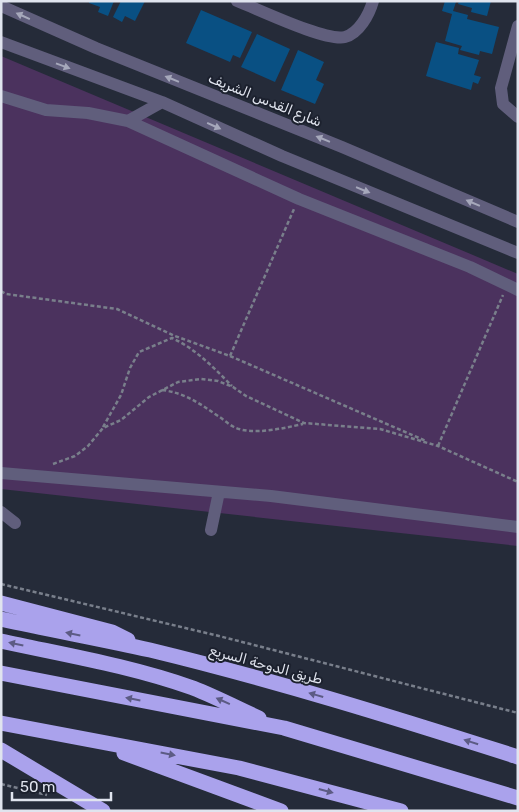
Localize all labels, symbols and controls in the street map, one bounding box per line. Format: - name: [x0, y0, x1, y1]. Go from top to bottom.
- one-way arrow: [16, 11, 30, 19]
- one-way arrow: [56, 62, 71, 70]
- street label: شارع القدس الشريف: [205, 70, 324, 132]
- one-way arrow: [165, 75, 180, 82]
- one-way arrow: [207, 122, 221, 130]
- one-way arrow: [315, 135, 330, 143]
- one-way arrow: [356, 186, 370, 194]
- one-way arrow: [466, 198, 480, 206]
- one-way arrow: [66, 630, 81, 638]
- one-way arrow: [9, 640, 24, 648]
- street label: طريق الدوحة السريع: [207, 642, 324, 690]
- one-way arrow: [308, 690, 323, 698]
- one-way arrow: [125, 695, 140, 703]
- one-way arrow: [216, 697, 230, 705]
- one-way arrow: [464, 738, 479, 745]
- one-way arrow: [160, 750, 175, 758]
- scale bar: [12, 770, 111, 802]
- text: 50 m: [20, 778, 55, 796]
- one-way arrow: [318, 787, 333, 795]

